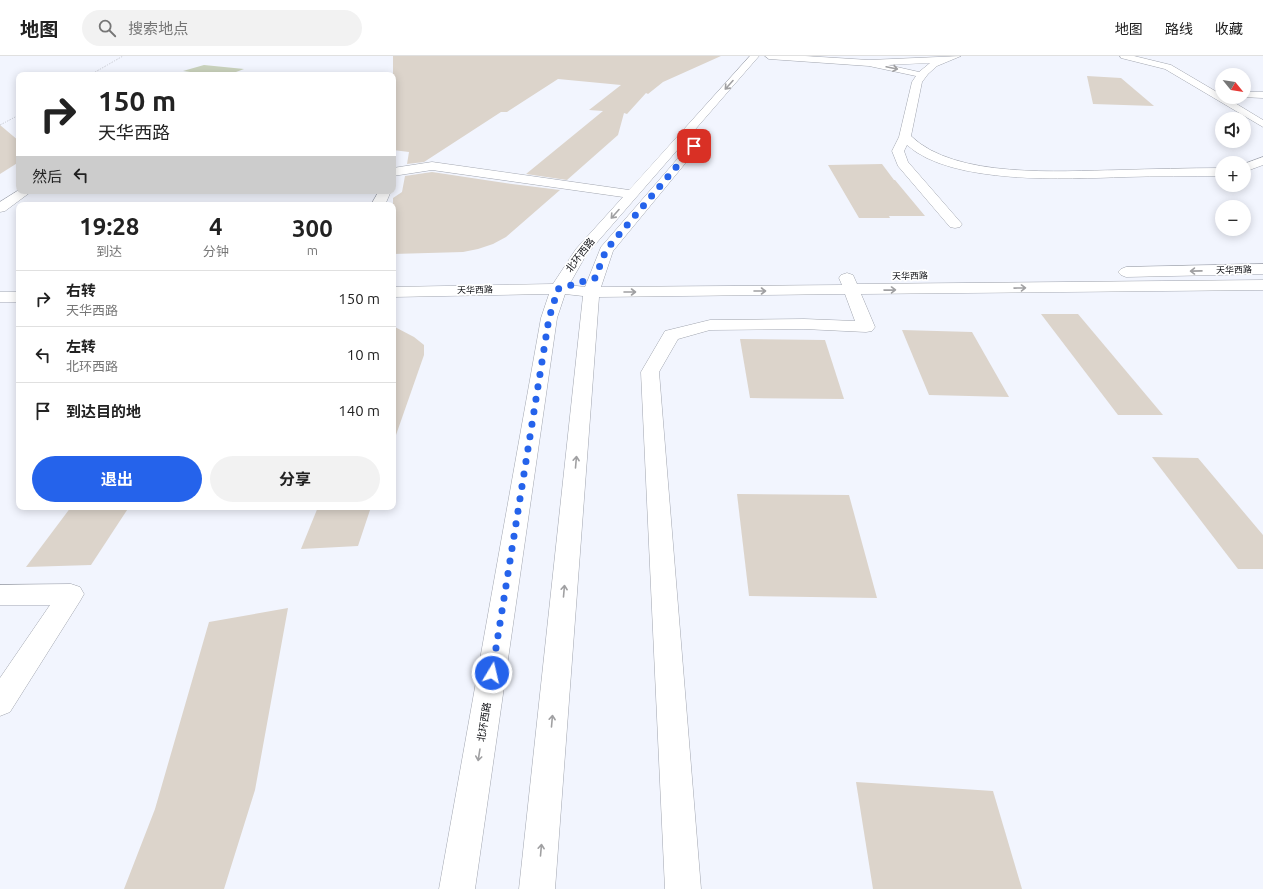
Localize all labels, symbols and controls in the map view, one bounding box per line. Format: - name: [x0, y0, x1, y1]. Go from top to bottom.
- search box: [82, 10, 362, 46]
- icon: search: [96, 17, 118, 39]
- text: 地图: [20, 18, 58, 40]
- text: 搜索地点: [128, 20, 188, 37]
- text: 地图: [1115, 21, 1143, 37]
- text: 路线: [1165, 21, 1193, 37]
- text: 收藏: [1215, 21, 1243, 37]
- one-way arrow: [885, 64, 898, 72]
- north arrow: [1215, 68, 1251, 104]
- map controls: [1215, 68, 1251, 236]
- one-way arrow: [724, 80, 734, 90]
- text: 150 m: [98, 85, 176, 116]
- icon: right: [32, 88, 84, 140]
- button: sound: [1215, 112, 1251, 148]
- text: 天华西路: [98, 122, 170, 142]
- pin: [677, 129, 711, 163]
- icon: arrive: [683, 135, 705, 157]
- button: +: [1215, 156, 1251, 192]
- icon: left: [70, 164, 92, 186]
- text: 然后: [32, 168, 62, 185]
- button: −: [1215, 200, 1251, 236]
- one-way arrow: [610, 208, 619, 219]
- text: 19:28: [79, 213, 139, 240]
- text: 4: [209, 213, 223, 240]
- text: 300: [292, 215, 333, 242]
- street label: 北环西路: [563, 236, 597, 274]
- text: m: [307, 243, 318, 257]
- text: 到达: [96, 244, 122, 258]
- text: 分钟: [203, 244, 229, 258]
- street label: 天华西路: [1216, 264, 1252, 275]
- one-way arrow: [1190, 267, 1203, 274]
- street label: 天华西路: [892, 270, 928, 281]
- text: 右转: [66, 282, 96, 299]
- street label: 天华西路: [457, 284, 493, 295]
- one-way arrow: [1013, 284, 1026, 292]
- one-way arrow: [883, 286, 896, 294]
- one-way arrow: [753, 287, 766, 295]
- icon: right: [32, 288, 54, 310]
- one-way arrow: [623, 288, 636, 296]
- text: 150 m: [338, 290, 380, 307]
- text: 天华西路: [66, 303, 118, 317]
- text: 左转: [66, 338, 96, 355]
- icon: left: [32, 344, 54, 366]
- text: 10 m: [347, 346, 380, 363]
- text: 北环西路: [66, 359, 118, 373]
- icon: arrive: [32, 400, 54, 422]
- text: 140 m: [338, 402, 380, 419]
- text: 到达目的地: [66, 403, 141, 420]
- button: 退出: [32, 456, 202, 502]
- button: 分享: [210, 456, 380, 502]
- one-way arrow: [572, 456, 579, 469]
- one-way arrow: [560, 585, 568, 598]
- position arrow: [471, 652, 513, 694]
- street label: 北环西路: [475, 701, 493, 743]
- one-way arrow: [549, 715, 556, 728]
- one-way arrow: [475, 748, 483, 761]
- one-way arrow: [537, 844, 544, 857]

